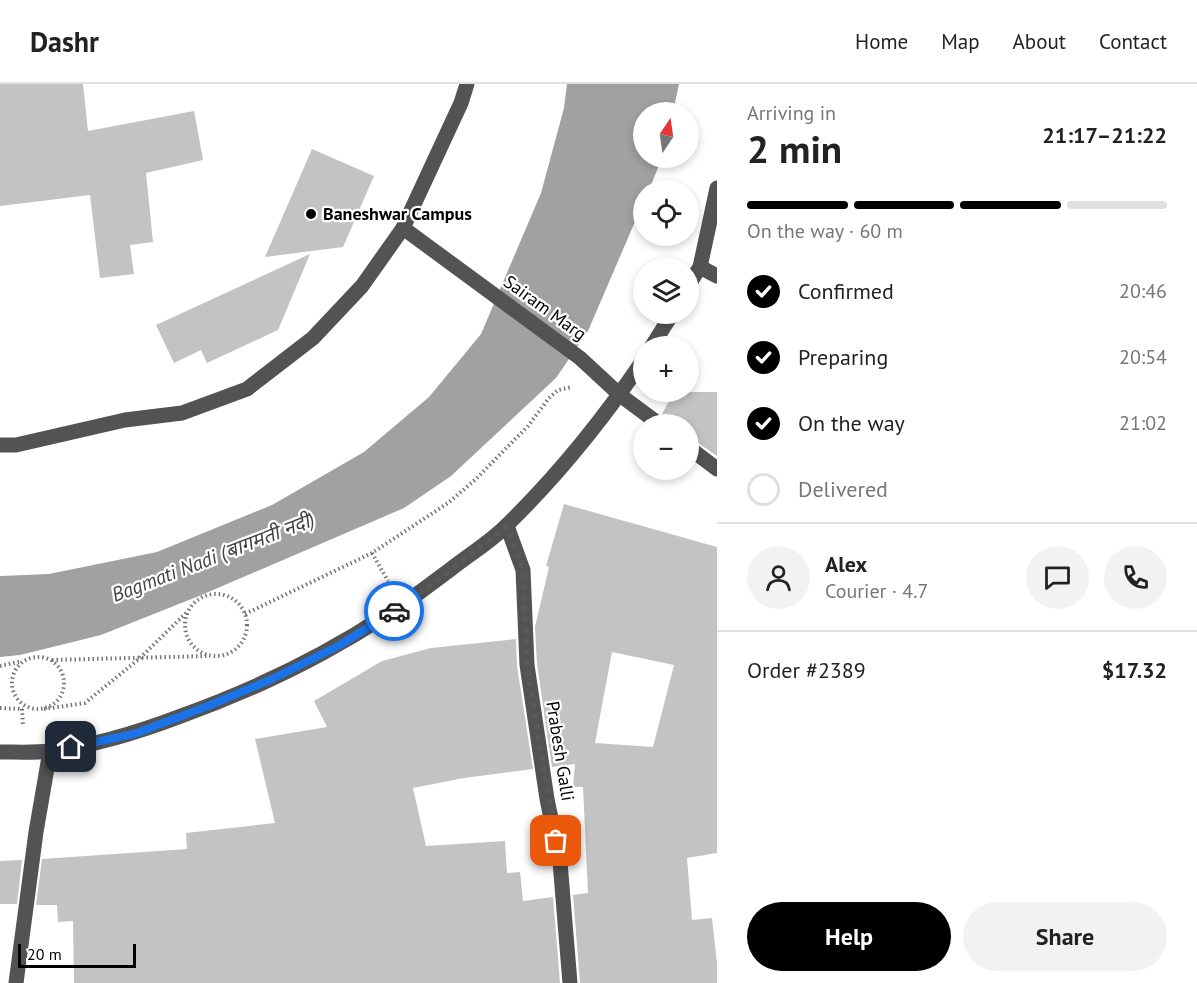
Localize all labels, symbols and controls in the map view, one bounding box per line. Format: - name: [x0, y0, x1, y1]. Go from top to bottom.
- text: Dashr: [30, 23, 99, 60]
- text: Home: [855, 28, 908, 55]
- text: Map: [941, 28, 980, 55]
- text: About: [1013, 28, 1066, 55]
- text: Contact: [1099, 28, 1167, 55]
- text: Arriving in: [747, 100, 836, 126]
- north arrow: [633, 102, 699, 168]
- map controls: [633, 102, 699, 480]
- text: 21:17–21:22: [1042, 121, 1167, 149]
- text: 2 min: [747, 123, 842, 174]
- button: locate: [633, 180, 699, 246]
- place label: Baneshwar Campus: [323, 202, 472, 225]
- marker: Baneshwar Campus: [304, 207, 318, 221]
- text: On the way · 60 m: [747, 218, 903, 244]
- button: layers: [633, 258, 699, 324]
- street label: Sairam Marg: [499, 270, 591, 345]
- icon: check: [747, 275, 780, 308]
- text: Confirmed: [798, 277, 894, 305]
- text: 20:46: [1119, 278, 1167, 304]
- button: +: [633, 336, 699, 402]
- icon: check: [747, 341, 780, 374]
- text: Preparing: [798, 343, 888, 371]
- text: 20:54: [1119, 344, 1167, 370]
- icon: check: [747, 407, 780, 440]
- text: On the way: [798, 409, 905, 437]
- text: 21:02: [1119, 410, 1167, 436]
- button: −: [633, 414, 699, 480]
- text: Delivered: [798, 475, 888, 503]
- water label: Bagmati Nadi (बागमती नदी): [108, 506, 318, 608]
- button: person: [747, 546, 810, 609]
- button: chat: [1026, 546, 1089, 609]
- button: phone: [1104, 546, 1167, 609]
- text: Alex: [825, 550, 867, 578]
- text: Courier · 4.7: [825, 578, 928, 604]
- courier: [364, 581, 424, 641]
- icon: car: [378, 595, 411, 628]
- text: Order #2389: [747, 656, 866, 684]
- text: $17.32: [1102, 656, 1167, 684]
- street label: Prabesh Galli: [541, 699, 580, 803]
- pin: [45, 721, 96, 772]
- icon: home: [54, 730, 87, 763]
- pin: [530, 815, 581, 866]
- icon: bag: [539, 824, 572, 857]
- button: Help: [747, 902, 951, 971]
- button: Share: [963, 902, 1167, 971]
- scale bar: [18, 941, 136, 968]
- text: 20 m: [27, 944, 62, 964]

